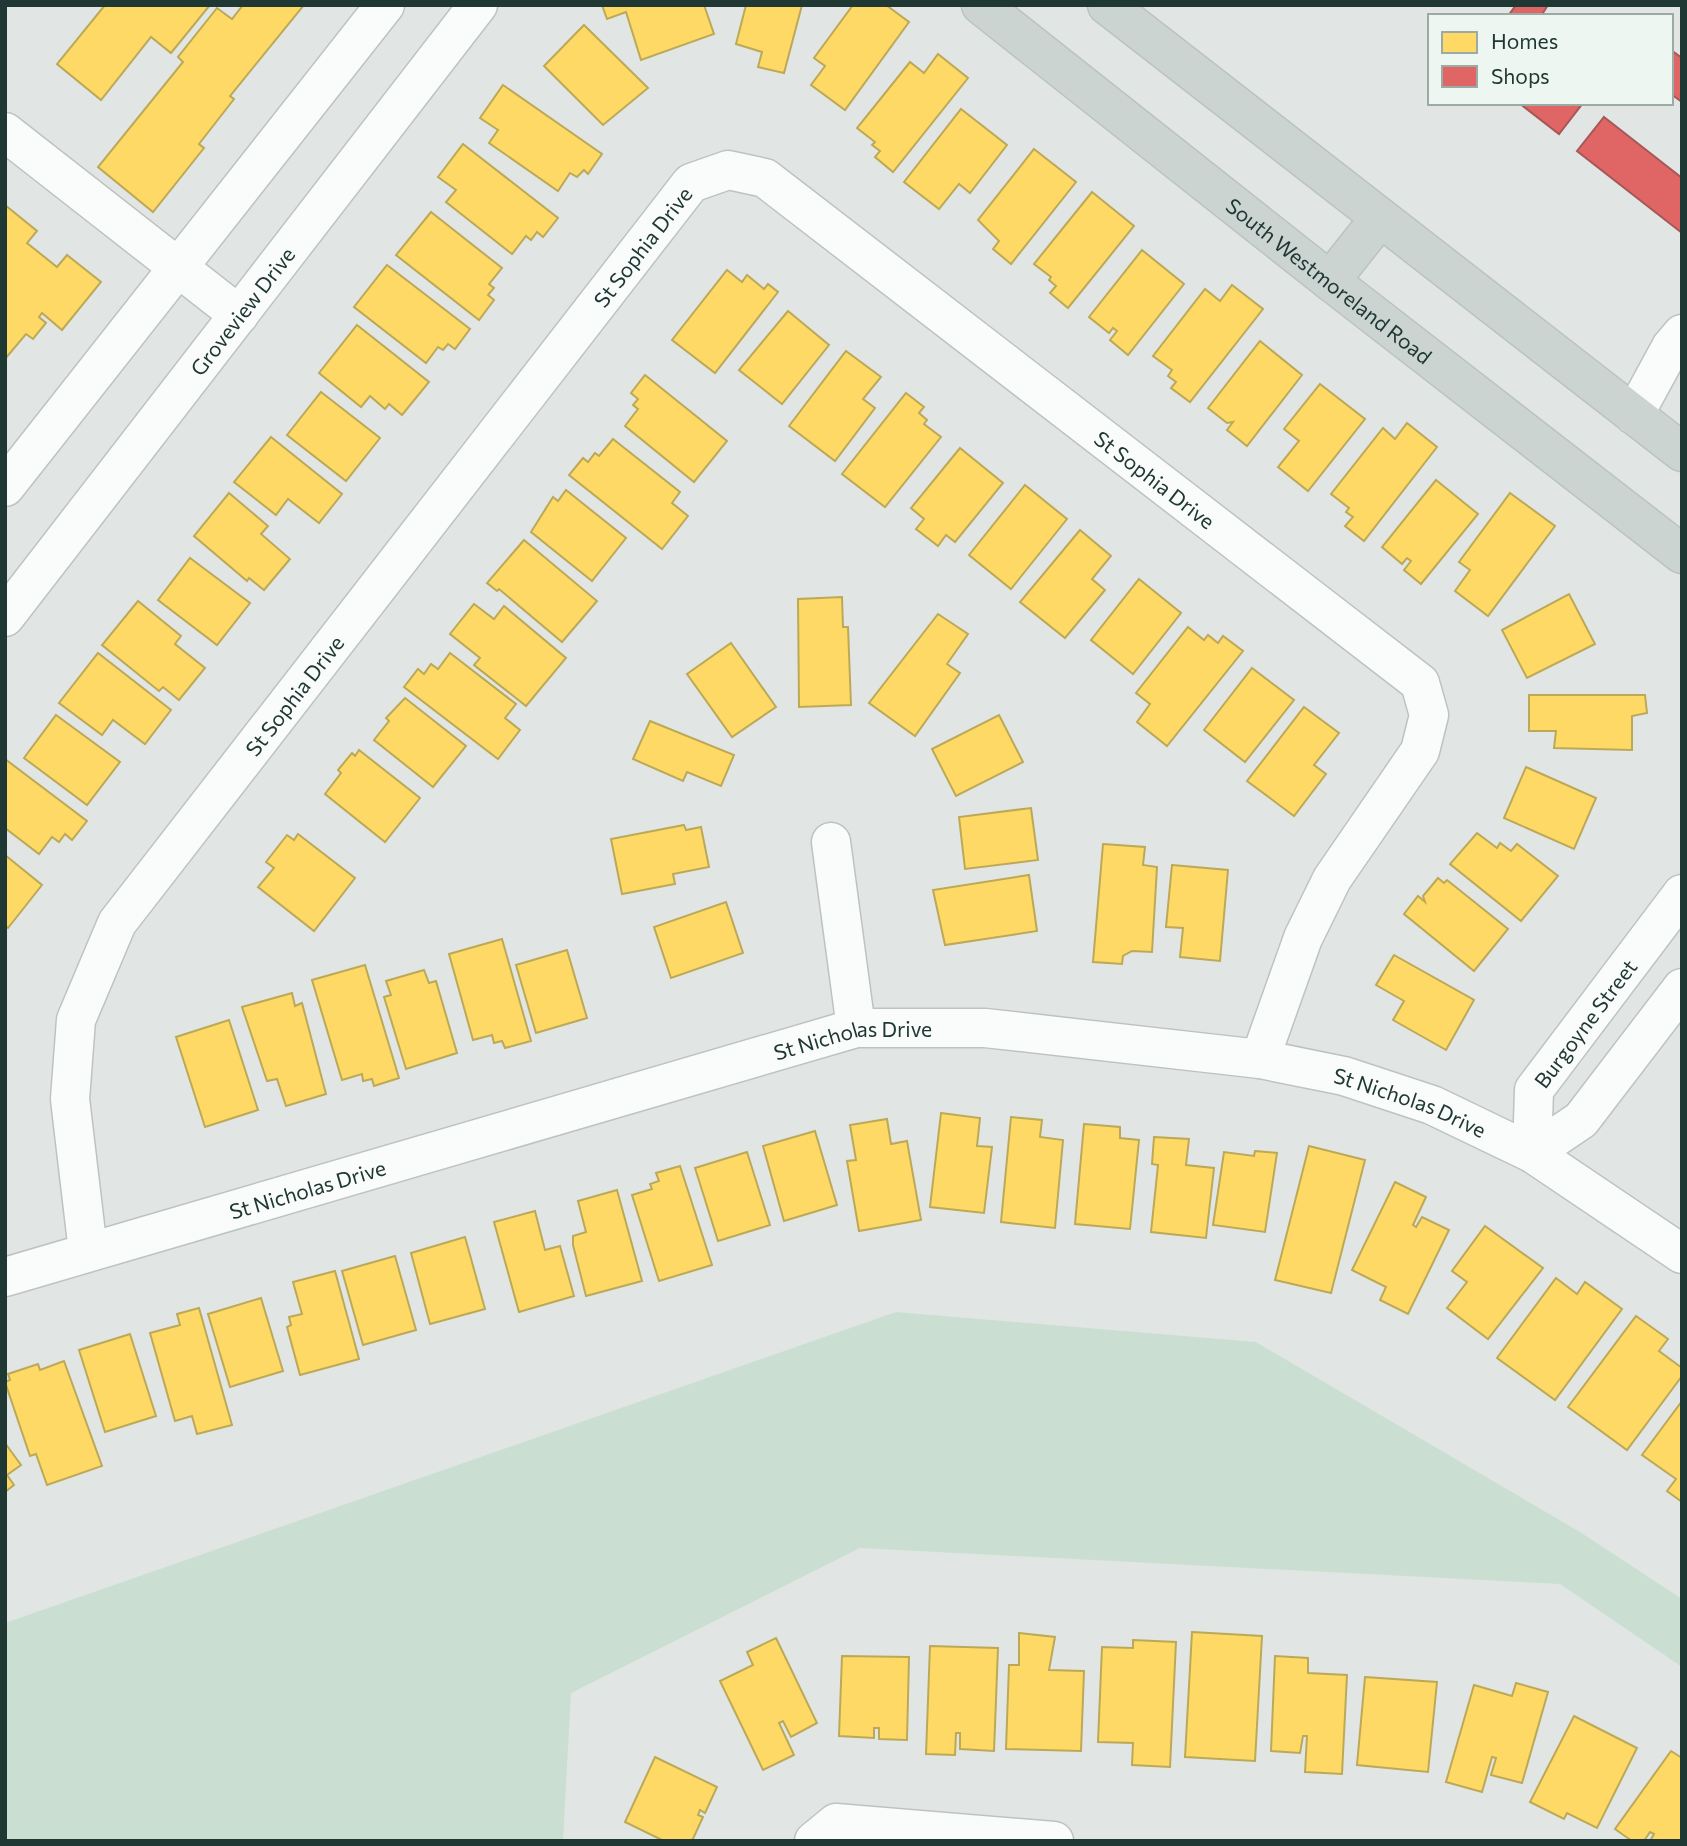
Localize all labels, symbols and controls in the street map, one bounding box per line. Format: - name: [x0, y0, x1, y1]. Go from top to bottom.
- legend: [1428, 14, 1673, 105]
- text: Homes: [1491, 28, 1558, 53]
- text: Shops: [1491, 63, 1550, 88]
- street label: St Sophia Drive: [587, 181, 696, 311]
- street label: South Westmoreland Road: [1222, 192, 1437, 368]
- street label: Groveview Drive: [184, 242, 299, 380]
- street label: St Sophia Drive: [1090, 425, 1220, 533]
- street label: St Sophia Drive: [239, 630, 348, 760]
- street label: Burgoyne Street: [1528, 954, 1641, 1092]
- street label: St Nicholas Drive: [770, 1016, 932, 1064]
- street label: St Nicholas Drive: [1332, 1062, 1491, 1142]
- street label: St Nicholas Drive: [226, 1154, 388, 1223]

